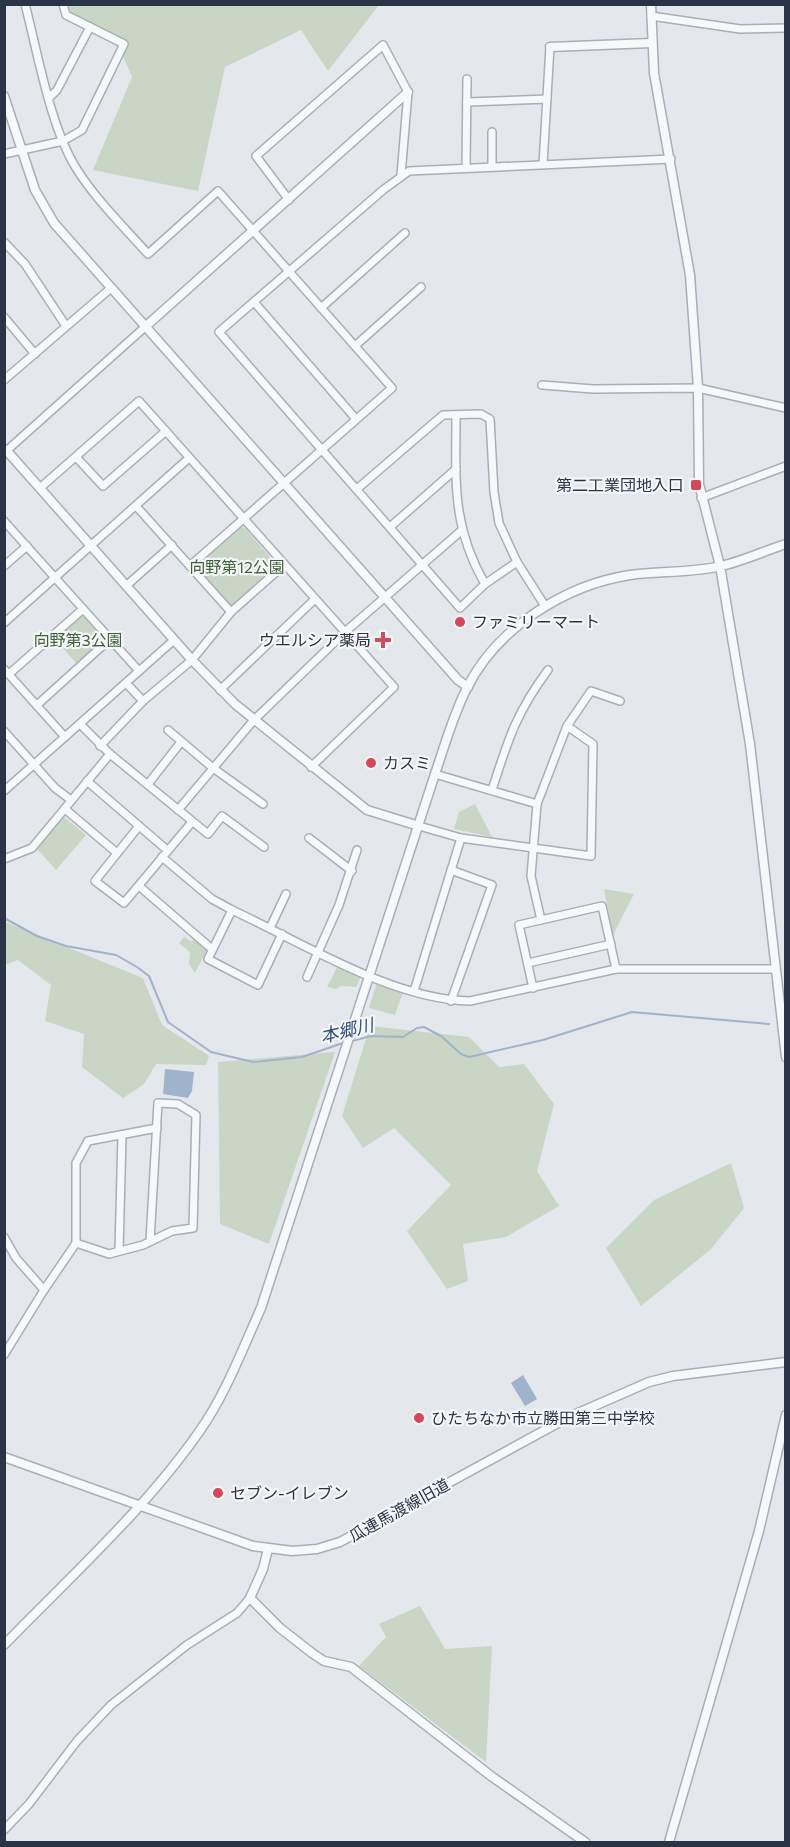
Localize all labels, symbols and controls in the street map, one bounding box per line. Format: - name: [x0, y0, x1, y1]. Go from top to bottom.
- place label: 第二工業団地入口: [556, 475, 684, 494]
- marker: 第二工業団地入口: [689, 478, 703, 492]
- park label: 向野第12公園: [189, 557, 285, 576]
- place label: ファミリーマート: [472, 612, 600, 631]
- marker: ファミリーマート: [453, 615, 467, 629]
- park label: 向野第3公園: [33, 630, 123, 649]
- place label: ウエルシア薬局: [259, 630, 371, 649]
- marker: ウエルシア薬局: [376, 633, 390, 647]
- place label: カスミ: [383, 753, 431, 772]
- marker: カスミ: [364, 756, 378, 770]
- water label: 本郷川: [318, 1013, 378, 1047]
- place label: ひたちなか市立勝田第三中学校: [431, 1408, 655, 1427]
- marker: ひたちなか市立勝田第三中学校: [412, 1411, 426, 1425]
- street label: 瓜連馬渡線旧道: [345, 1474, 452, 1545]
- place label: セブン-イレブン: [230, 1483, 349, 1502]
- marker: セブン-イレブン: [211, 1486, 225, 1500]

